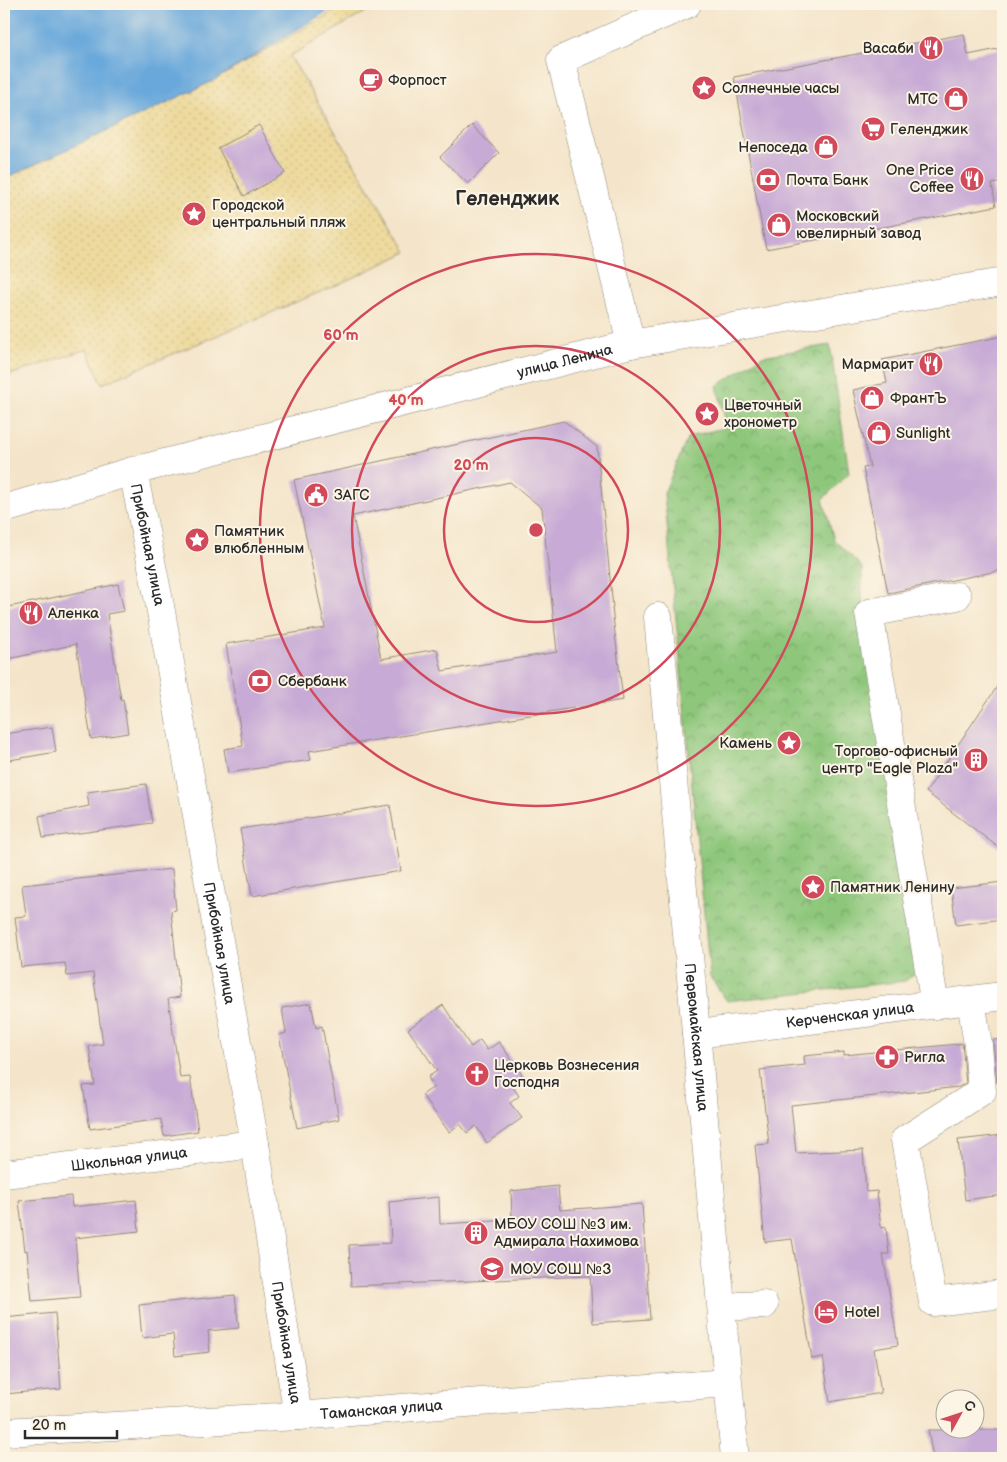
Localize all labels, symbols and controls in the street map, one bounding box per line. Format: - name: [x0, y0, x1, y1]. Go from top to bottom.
- restaurant icon: Васаби: [918, 35, 944, 61]
- place label: Васаби: [863, 39, 914, 58]
- cafe icon: Форпост: [358, 67, 384, 93]
- place label: Форпост: [388, 71, 447, 90]
- place icon: Солнечные часы: [691, 75, 717, 101]
- place label: Солнечные часы: [722, 79, 839, 98]
- shop icon: МТС: [943, 86, 969, 112]
- place label: МТС: [907, 90, 938, 109]
- supermarket icon: Геленджик: [860, 116, 886, 142]
- place label: Геленджик: [890, 120, 968, 139]
- shop icon: Непоседа: [813, 134, 839, 160]
- place label: Непоседа: [738, 138, 808, 157]
- place label: One Price Coffee: [886, 161, 954, 197]
- restaurant icon: One Price Coffee: [959, 166, 985, 192]
- bank icon: Почта Банк: [755, 167, 781, 193]
- place label: Почта Банк: [786, 171, 868, 190]
- district label: Геленджик: [455, 187, 559, 211]
- place label: Городской центральный пляж: [212, 196, 346, 232]
- place icon: Городской центральный пляж: [181, 201, 207, 227]
- place label: Московский ювелирный завод: [796, 207, 921, 243]
- shop icon: Московский ювелирный завод: [766, 212, 792, 238]
- text: 60 m: [323, 326, 359, 345]
- street label: улица Ленина: [515, 340, 615, 382]
- restaurant icon: Мармарит: [918, 351, 944, 377]
- place label: Мармарит: [842, 355, 914, 374]
- shop icon: ФрантЪ: [859, 385, 885, 411]
- place label: ФрантЪ: [890, 389, 946, 408]
- text: 40 m: [388, 391, 424, 410]
- place label: Цветочный хронометр: [724, 396, 802, 432]
- place icon: Цветочный хронометр: [694, 401, 720, 427]
- shop icon: Sunlight: [866, 420, 892, 446]
- place label: Sunlight: [896, 424, 951, 443]
- text: 20 m: [454, 456, 489, 475]
- street label: Прибойная улица: [126, 482, 169, 607]
- public building icon: ЗАГС: [303, 482, 329, 508]
- place label: ЗАГС: [334, 486, 370, 505]
- centre of rings: [527, 521, 545, 539]
- place label: Памятник влюбленным: [214, 522, 304, 558]
- place icon: Памятник влюбленным: [184, 527, 210, 553]
- restaurant icon: Аленка: [18, 600, 44, 626]
- place label: Аленка: [47, 604, 99, 623]
- bank icon: Сбербанк: [247, 668, 273, 694]
- place label: Сбербанк: [278, 672, 347, 691]
- place icon: Камень: [776, 730, 802, 756]
- place label: Камень: [719, 734, 773, 753]
- place label: Торгово-офисный центр "Eagle Plaza": [822, 742, 958, 778]
- building icon: Торгово-офисный центр "Eagle Plaza": [963, 747, 989, 773]
- place icon: Памятник Ленину: [800, 874, 826, 900]
- place label: Памятник Ленину: [830, 878, 954, 897]
- street label: Прибойная улица: [199, 880, 240, 1006]
- street label: Первомайская улица: [680, 962, 713, 1112]
- street label: Керченская улица: [785, 998, 915, 1032]
- pharmacy icon: Ригла: [874, 1044, 900, 1070]
- place label: Ригла: [904, 1048, 945, 1067]
- place label: Церковь Вознесения Господня: [494, 1056, 639, 1092]
- church icon: Церковь Вознесения Господня: [464, 1061, 490, 1087]
- street label: Школьная улица: [70, 1143, 189, 1175]
- place label: МБОУ СОШ №3 им. Адмирала Нахимова: [493, 1215, 639, 1251]
- building icon: МБОУ СОШ №3 им. Адмирала Нахимова: [463, 1220, 489, 1246]
- school or university icon: МОУ СОШ №3: [479, 1256, 505, 1282]
- place label: МОУ СОШ №3: [510, 1260, 611, 1279]
- street label: Прибойная улица: [267, 1280, 305, 1405]
- hotel icon: Hotel: [813, 1299, 839, 1325]
- place label: Hotel: [844, 1303, 880, 1322]
- north arrow: [934, 1390, 984, 1440]
- street label: Таманская улица: [319, 1395, 443, 1424]
- text: С: [960, 1397, 979, 1415]
- scale bar: [25, 1407, 118, 1439]
- text: 20 m: [32, 1416, 66, 1435]

